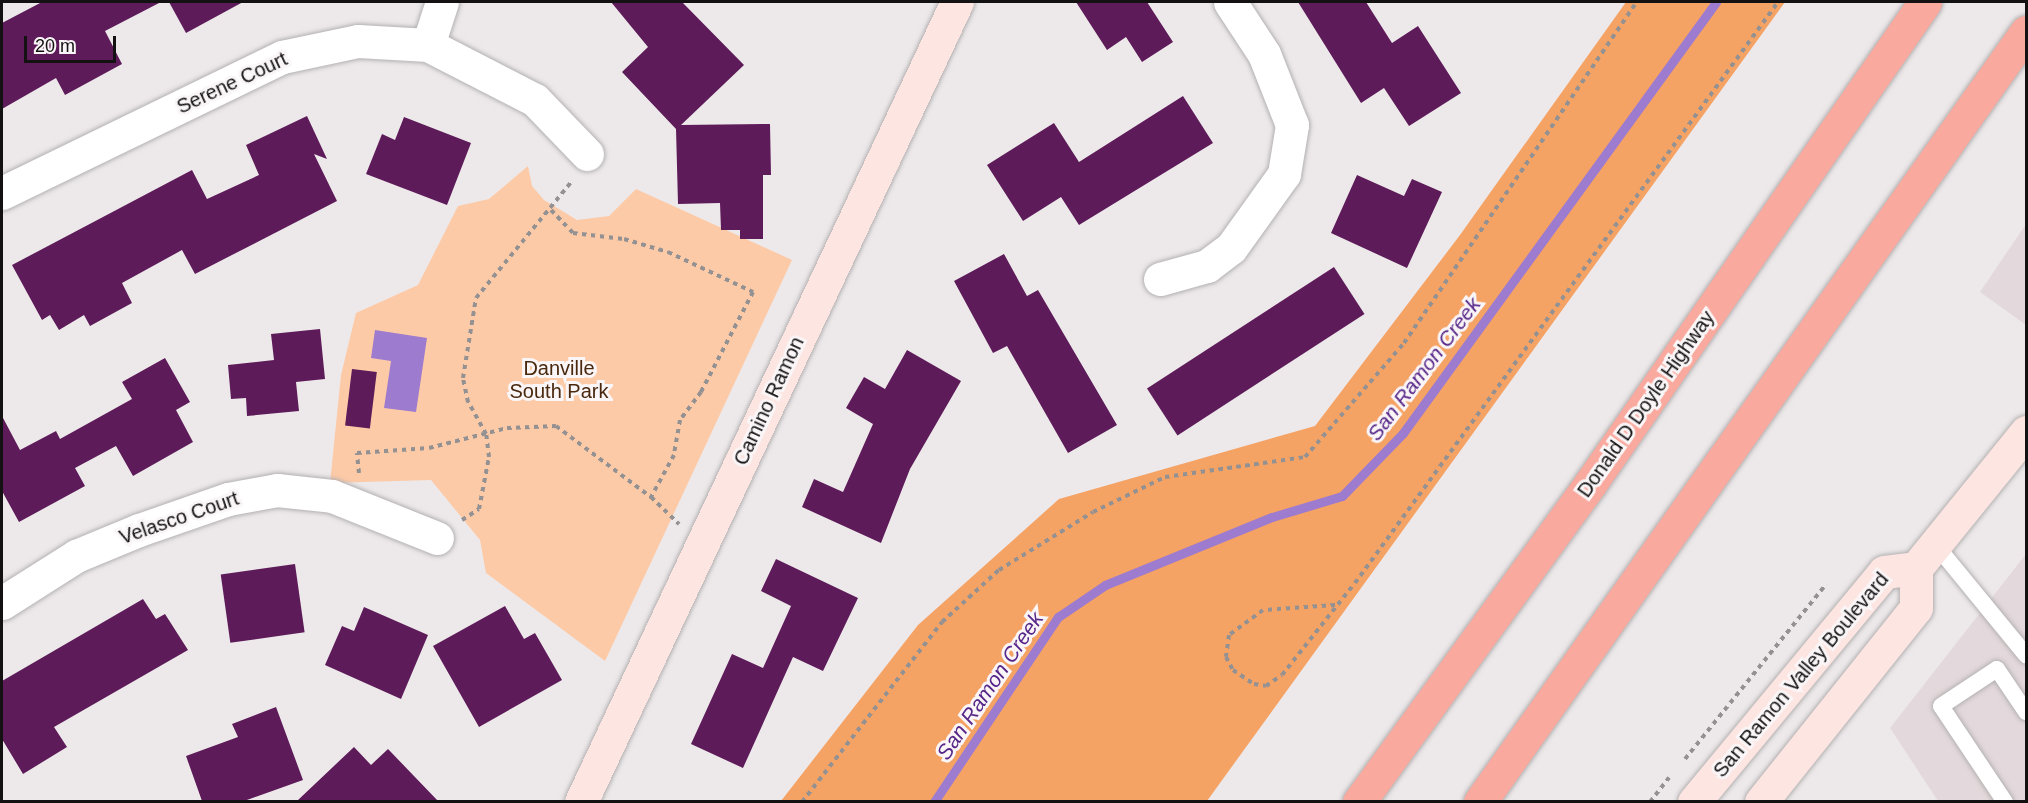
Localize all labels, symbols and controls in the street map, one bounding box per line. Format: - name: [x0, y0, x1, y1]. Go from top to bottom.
- scale bar: [27, 24, 118, 62]
- text: 20 m: [35, 36, 75, 56]
- street label: Serene Court: [173, 47, 291, 119]
- water label: San Ramon Creek: [1362, 292, 1486, 446]
- street label: Donald D Doyle Highway: [1572, 306, 1720, 502]
- street label: Camino Ramon: [729, 333, 809, 469]
- park label: Danville South Park: [510, 357, 608, 404]
- street label: Velasco Court: [116, 486, 242, 550]
- street label: San Ramon Valley Boulevard: [1708, 568, 1894, 782]
- water label: San Ramon Creek: [931, 607, 1049, 765]

